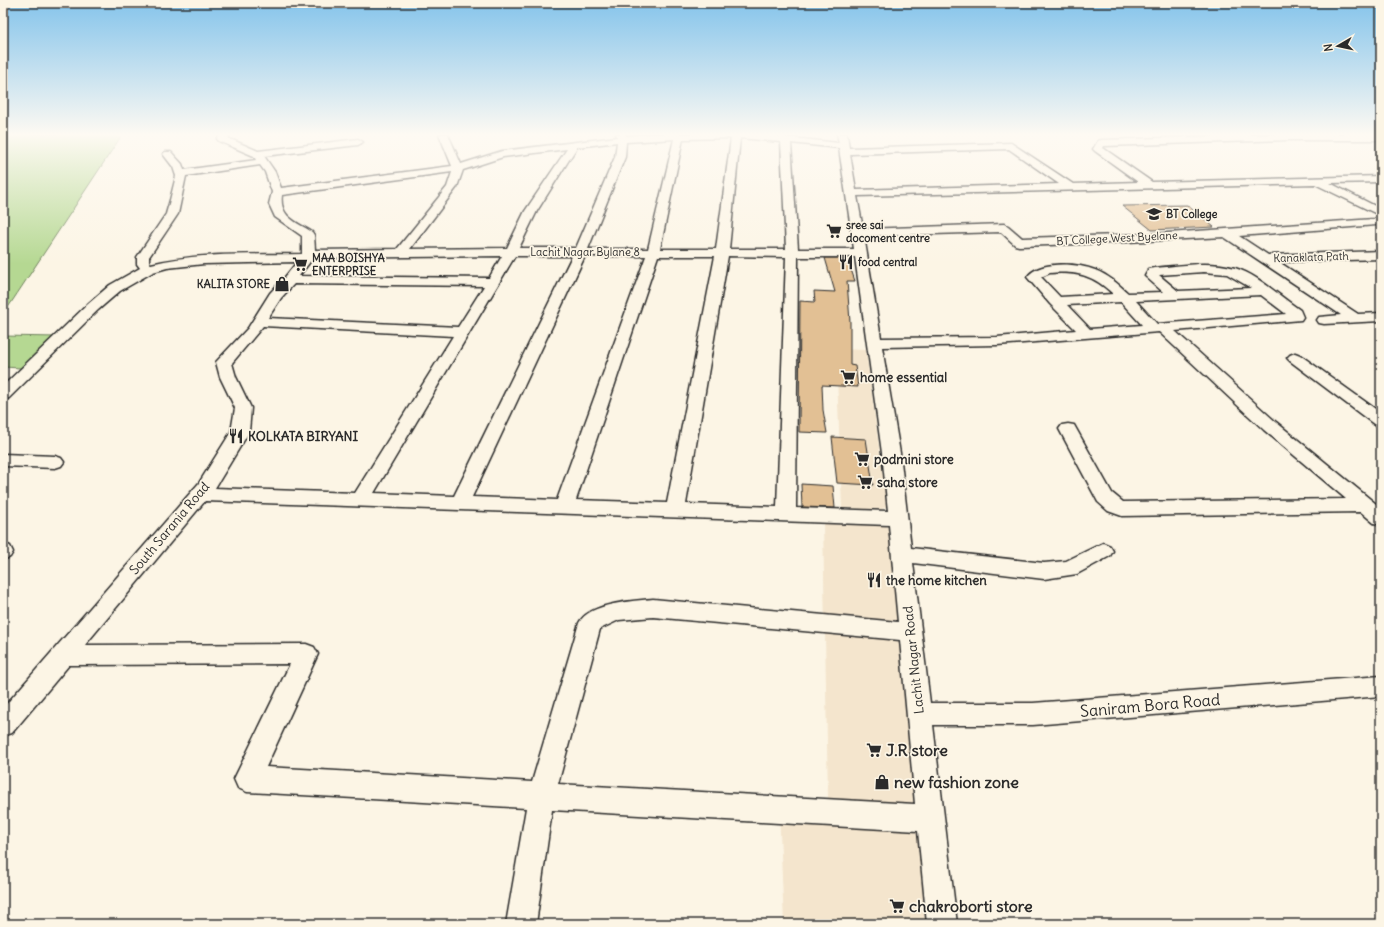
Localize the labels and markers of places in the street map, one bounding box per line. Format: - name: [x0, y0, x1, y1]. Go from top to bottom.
- school or university icon: BT College: [1145, 205, 1163, 223]
- place label: BT College: [1166, 207, 1218, 222]
- place label: sree sai docoment centre: [846, 218, 930, 245]
- supermarket icon: sree sai docoment centre: [825, 222, 843, 240]
- place label: MAA BOISHYA ENTERPRISE: [312, 251, 385, 278]
- restaurant icon: food central: [837, 253, 855, 271]
- supermarket icon: MAA BOISHYA ENTERPRISE: [291, 255, 309, 273]
- place label: food central: [857, 255, 917, 269]
- shop icon: KALITA STORE: [273, 275, 291, 293]
- place label: KALITA STORE: [197, 277, 271, 291]
- supermarket icon: home essential: [839, 368, 857, 386]
- place label: home essential: [860, 369, 947, 386]
- restaurant icon: KOLKATA BIRYANI: [227, 427, 245, 445]
- place label: KOLKATA BIRYANI: [248, 428, 359, 445]
- supermarket icon: podmini store: [853, 450, 871, 468]
- place label: podmini store: [874, 451, 954, 468]
- supermarket icon: saha store: [856, 473, 874, 491]
- place label: saha store: [877, 474, 938, 491]
- restaurant icon: the home kitchen: [865, 571, 883, 589]
- place label: the home kitchen: [886, 572, 987, 589]
- place label: J.R store: [886, 740, 948, 760]
- supermarket icon: J.R store: [865, 741, 883, 759]
- place label: new fashion zone: [894, 772, 1019, 792]
- shop icon: new fashion zone: [873, 773, 891, 791]
- place label: chakroborti store: [909, 896, 1033, 916]
- supermarket icon: chakroborti store: [888, 897, 906, 915]

